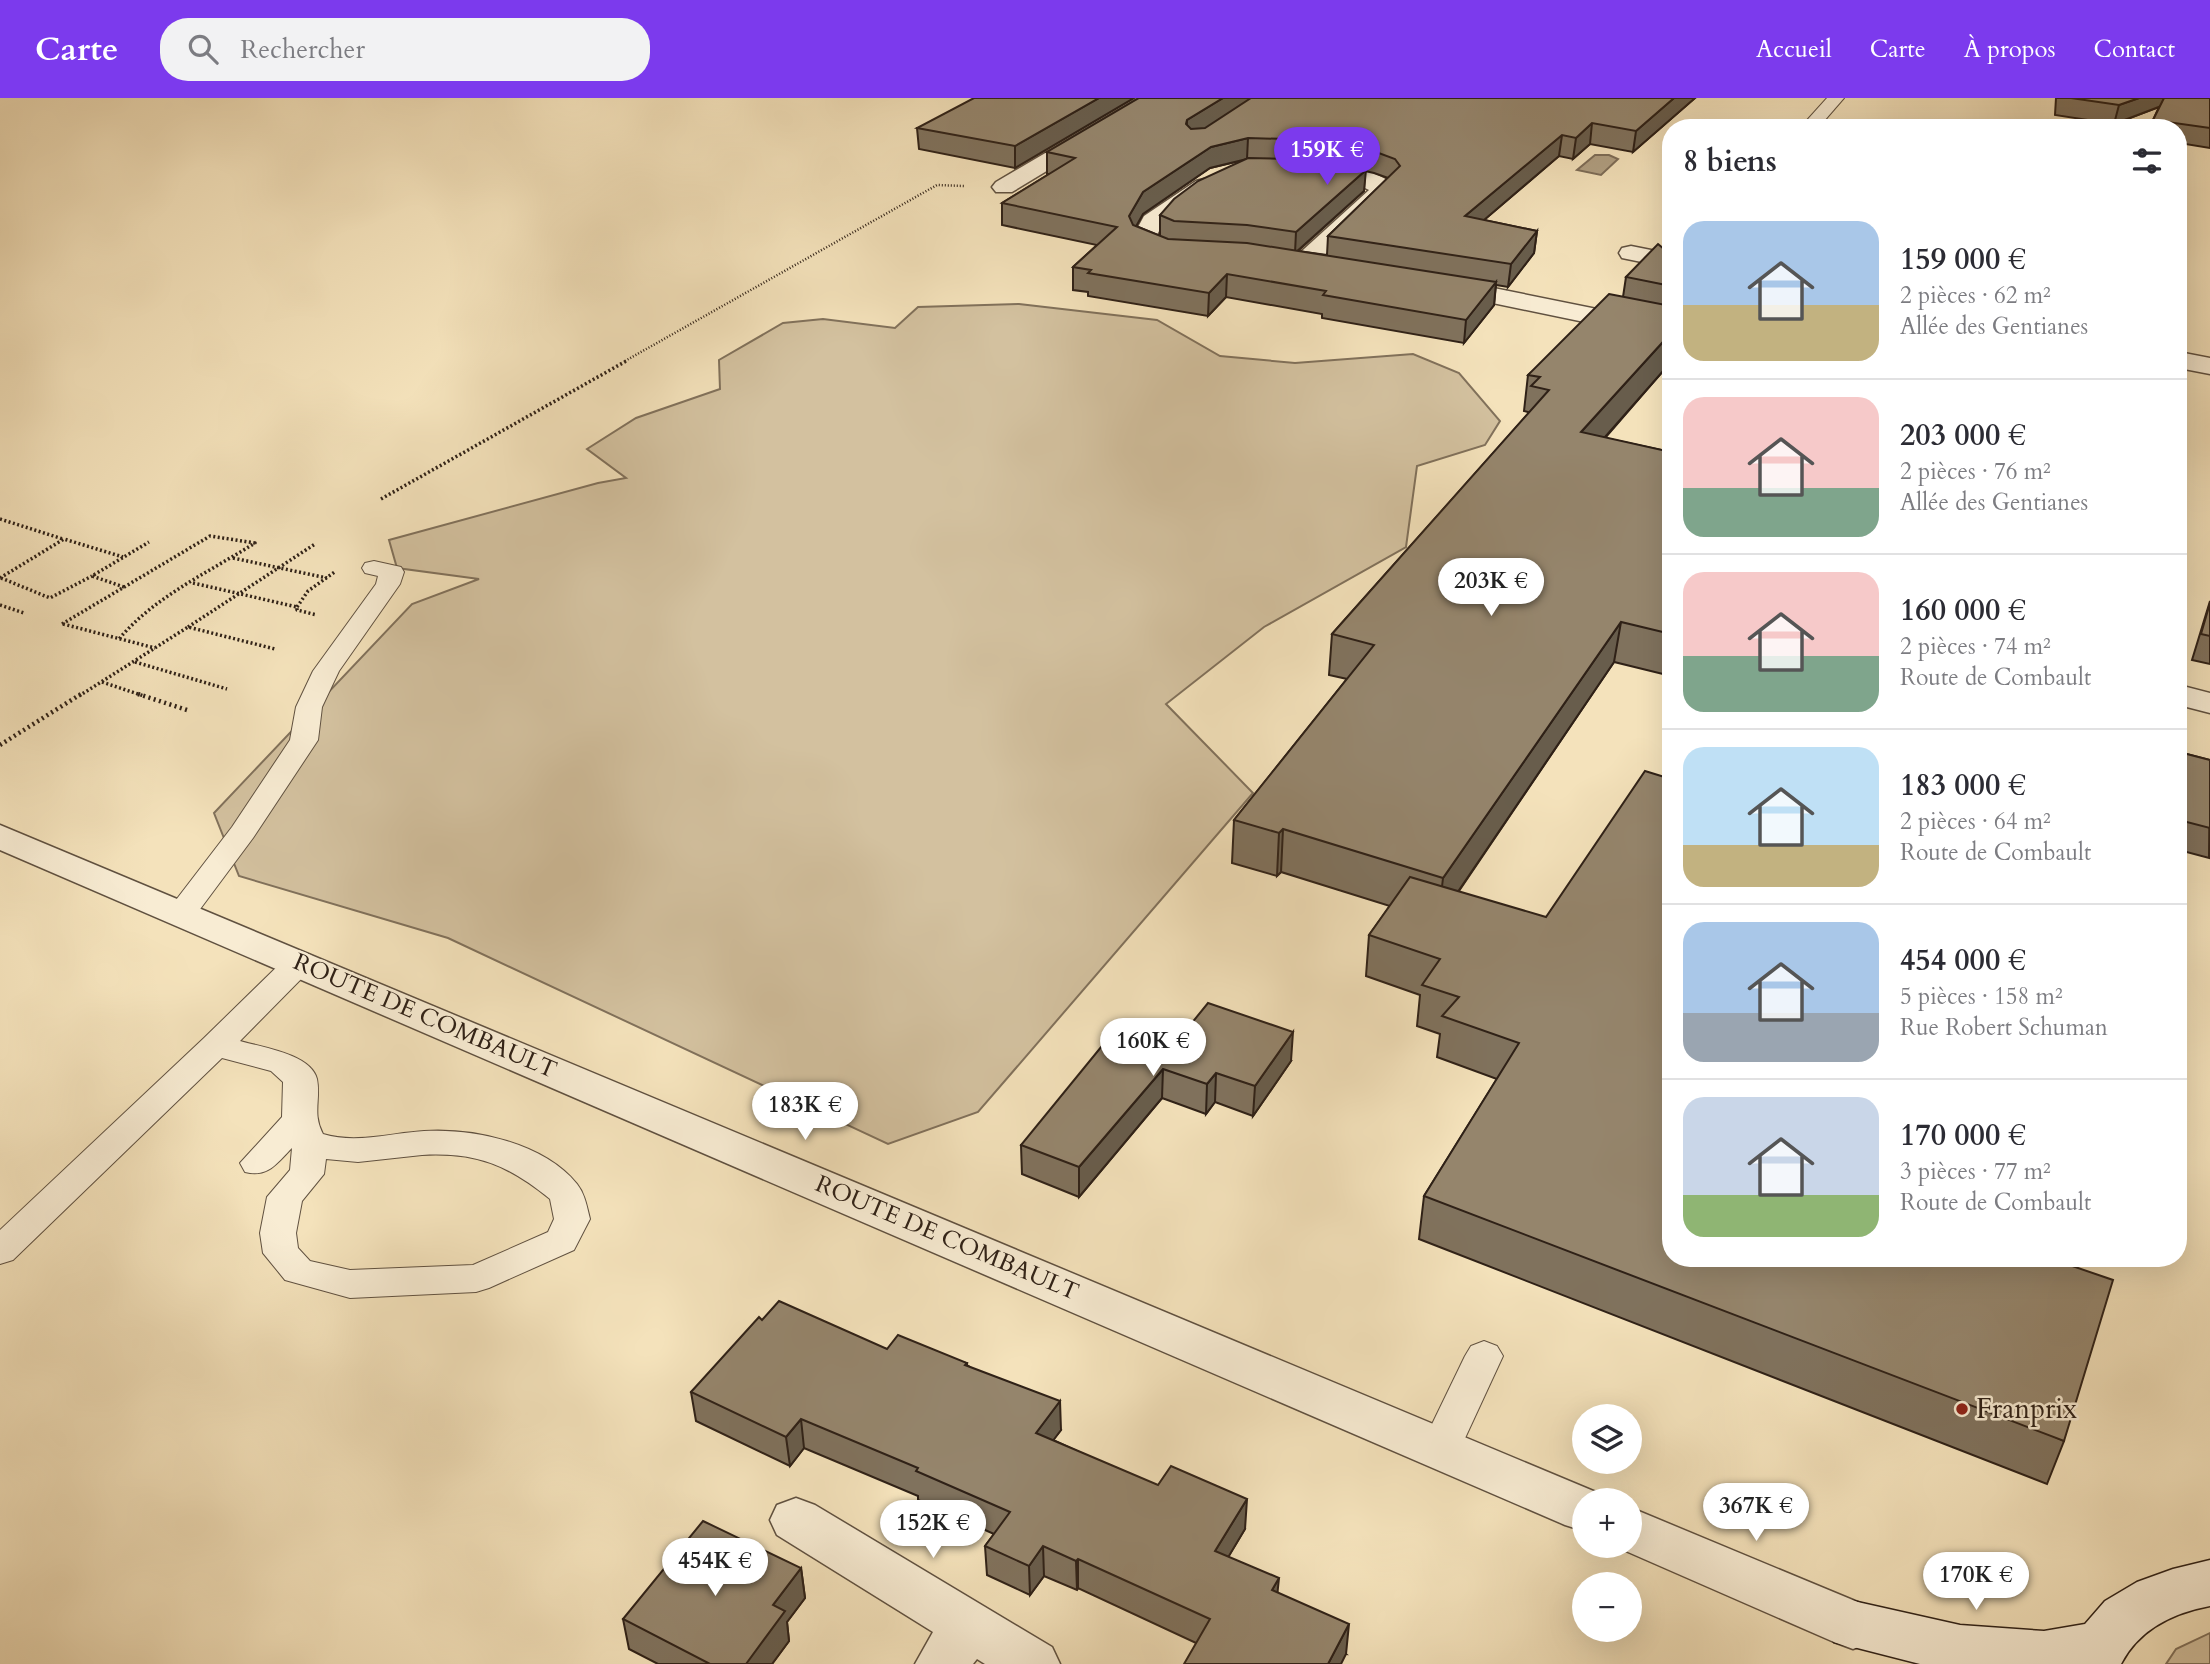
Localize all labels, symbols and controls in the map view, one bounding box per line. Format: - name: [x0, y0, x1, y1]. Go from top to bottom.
- search box: [160, 18, 650, 81]
- text: Carte: [35, 27, 118, 72]
- icon: search: [184, 30, 222, 68]
- text: Rechercher: [240, 32, 365, 67]
- text: Accueil: [1756, 33, 1832, 66]
- text: Carte: [1870, 33, 1926, 66]
- text: À propos: [1964, 33, 2056, 66]
- text: Contact: [2094, 33, 2175, 66]
- pin: 159K €: [1270, 127, 1384, 187]
- text: 159K €: [1290, 134, 1364, 165]
- text: 8 biens: [1683, 141, 1777, 182]
- icon: filters: [2128, 142, 2166, 180]
- text: 159 000 €: [1900, 239, 2026, 280]
- icon: home: [1739, 249, 1823, 333]
- text: 2 pièces · 62 m²: [1900, 280, 2051, 311]
- text: Allée des Gentianes: [1900, 311, 2088, 342]
- text: 203 000 €: [1900, 415, 2026, 456]
- icon: home: [1739, 425, 1823, 509]
- text: 2 pièces · 76 m²: [1900, 456, 2051, 487]
- text: Allée des Gentianes: [1900, 487, 2088, 518]
- pin: 203K €: [1434, 559, 1548, 618]
- text: 203K €: [1454, 565, 1528, 596]
- text: 160 000 €: [1900, 590, 2026, 631]
- icon: home: [1739, 600, 1823, 684]
- text: 2 pièces · 74 m²: [1900, 631, 2051, 662]
- text: Route de Combault: [1900, 662, 2091, 693]
- text: 183 000 €: [1900, 765, 2026, 806]
- icon: home: [1739, 775, 1823, 859]
- text: 2 pièces · 64 m²: [1900, 806, 2051, 837]
- text: Route de Combault: [1900, 837, 2091, 868]
- text: 454 000 €: [1900, 940, 2026, 981]
- street label: ROUTE DE COMBAULT: [288, 945, 562, 1087]
- icon: home: [1739, 950, 1823, 1034]
- text: 5 pièces · 158 m²: [1900, 981, 2063, 1012]
- text: Rue Robert Schuman: [1900, 1012, 2108, 1043]
- pin: 160K €: [1096, 1018, 1210, 1078]
- text: 160K €: [1116, 1025, 1190, 1056]
- pin: 183K €: [748, 1082, 862, 1142]
- text: 183K €: [768, 1089, 842, 1120]
- text: 170 000 €: [1900, 1115, 2026, 1156]
- icon: home: [1739, 1125, 1823, 1209]
- text: 3 pièces · 77 m²: [1900, 1156, 2051, 1187]
- street label: ROUTE DE COMBAULT: [810, 1167, 1084, 1309]
- text: Route de Combault: [1900, 1187, 2091, 1218]
- place label: Franprix: [1976, 1390, 2077, 1428]
- marker: Franprix: [1954, 1401, 1970, 1417]
- map controls: [1572, 1404, 1642, 1642]
- button: layers: [1572, 1404, 1642, 1474]
- pin: 367K €: [1699, 1484, 1813, 1543]
- button: +: [1572, 1488, 1642, 1558]
- text: 367K €: [1719, 1490, 1793, 1521]
- pin: 152K €: [876, 1500, 990, 1560]
- text: 152K €: [896, 1507, 970, 1538]
- pin: 454K €: [658, 1538, 772, 1598]
- text: 454K €: [678, 1545, 752, 1576]
- pin: 170K €: [1919, 1552, 2033, 1612]
- text: 170K €: [1939, 1559, 2013, 1590]
- button: −: [1572, 1572, 1642, 1642]

